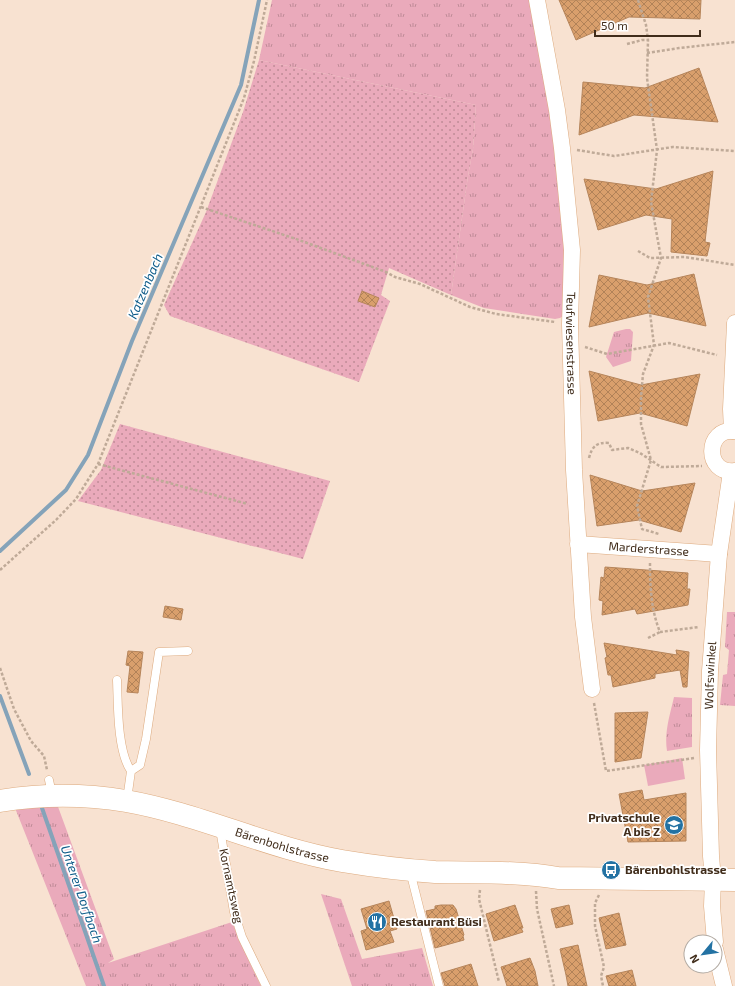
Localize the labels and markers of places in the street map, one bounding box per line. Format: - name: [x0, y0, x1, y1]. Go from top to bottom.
- place label: Privatschule A bis Z: [588, 810, 660, 838]
- school or university icon: Privatschule A bis Z: [663, 814, 685, 836]
- bus stop icon: Bärenbohlstrasse: [600, 859, 622, 881]
- place label: Bärenbohlstrasse: [625, 862, 727, 876]
- restaurant icon: Restaurant Büsi: [366, 911, 388, 933]
- place label: Restaurant Büsi: [391, 914, 482, 928]

